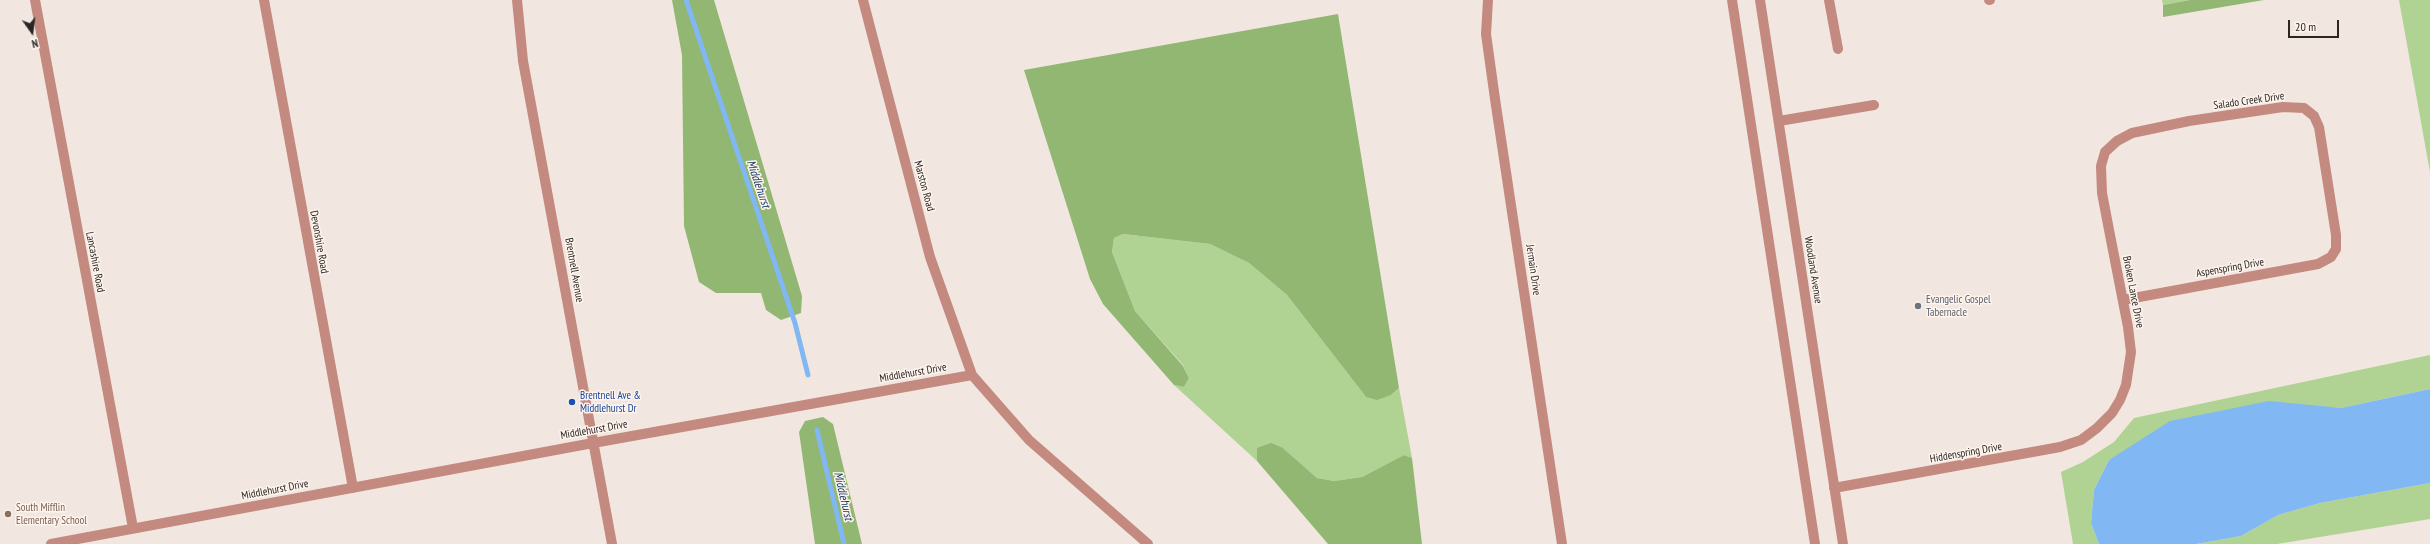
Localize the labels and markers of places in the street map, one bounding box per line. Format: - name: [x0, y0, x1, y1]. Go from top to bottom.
- place label: Evangelic Gospel Tabernacle: [1926, 293, 1990, 319]
- marker: Evangelic Gospel Tabernacle: [1913, 301, 1923, 311]
- place label: Brentnell Ave & Middlehurst Dr: [580, 389, 641, 415]
- marker: Brentnell Ave & Middlehurst Dr: [567, 397, 577, 407]
- place label: South Mifflin Elementary School: [16, 501, 87, 527]
- marker: South Mifflin Elementary School: [3, 509, 13, 519]

